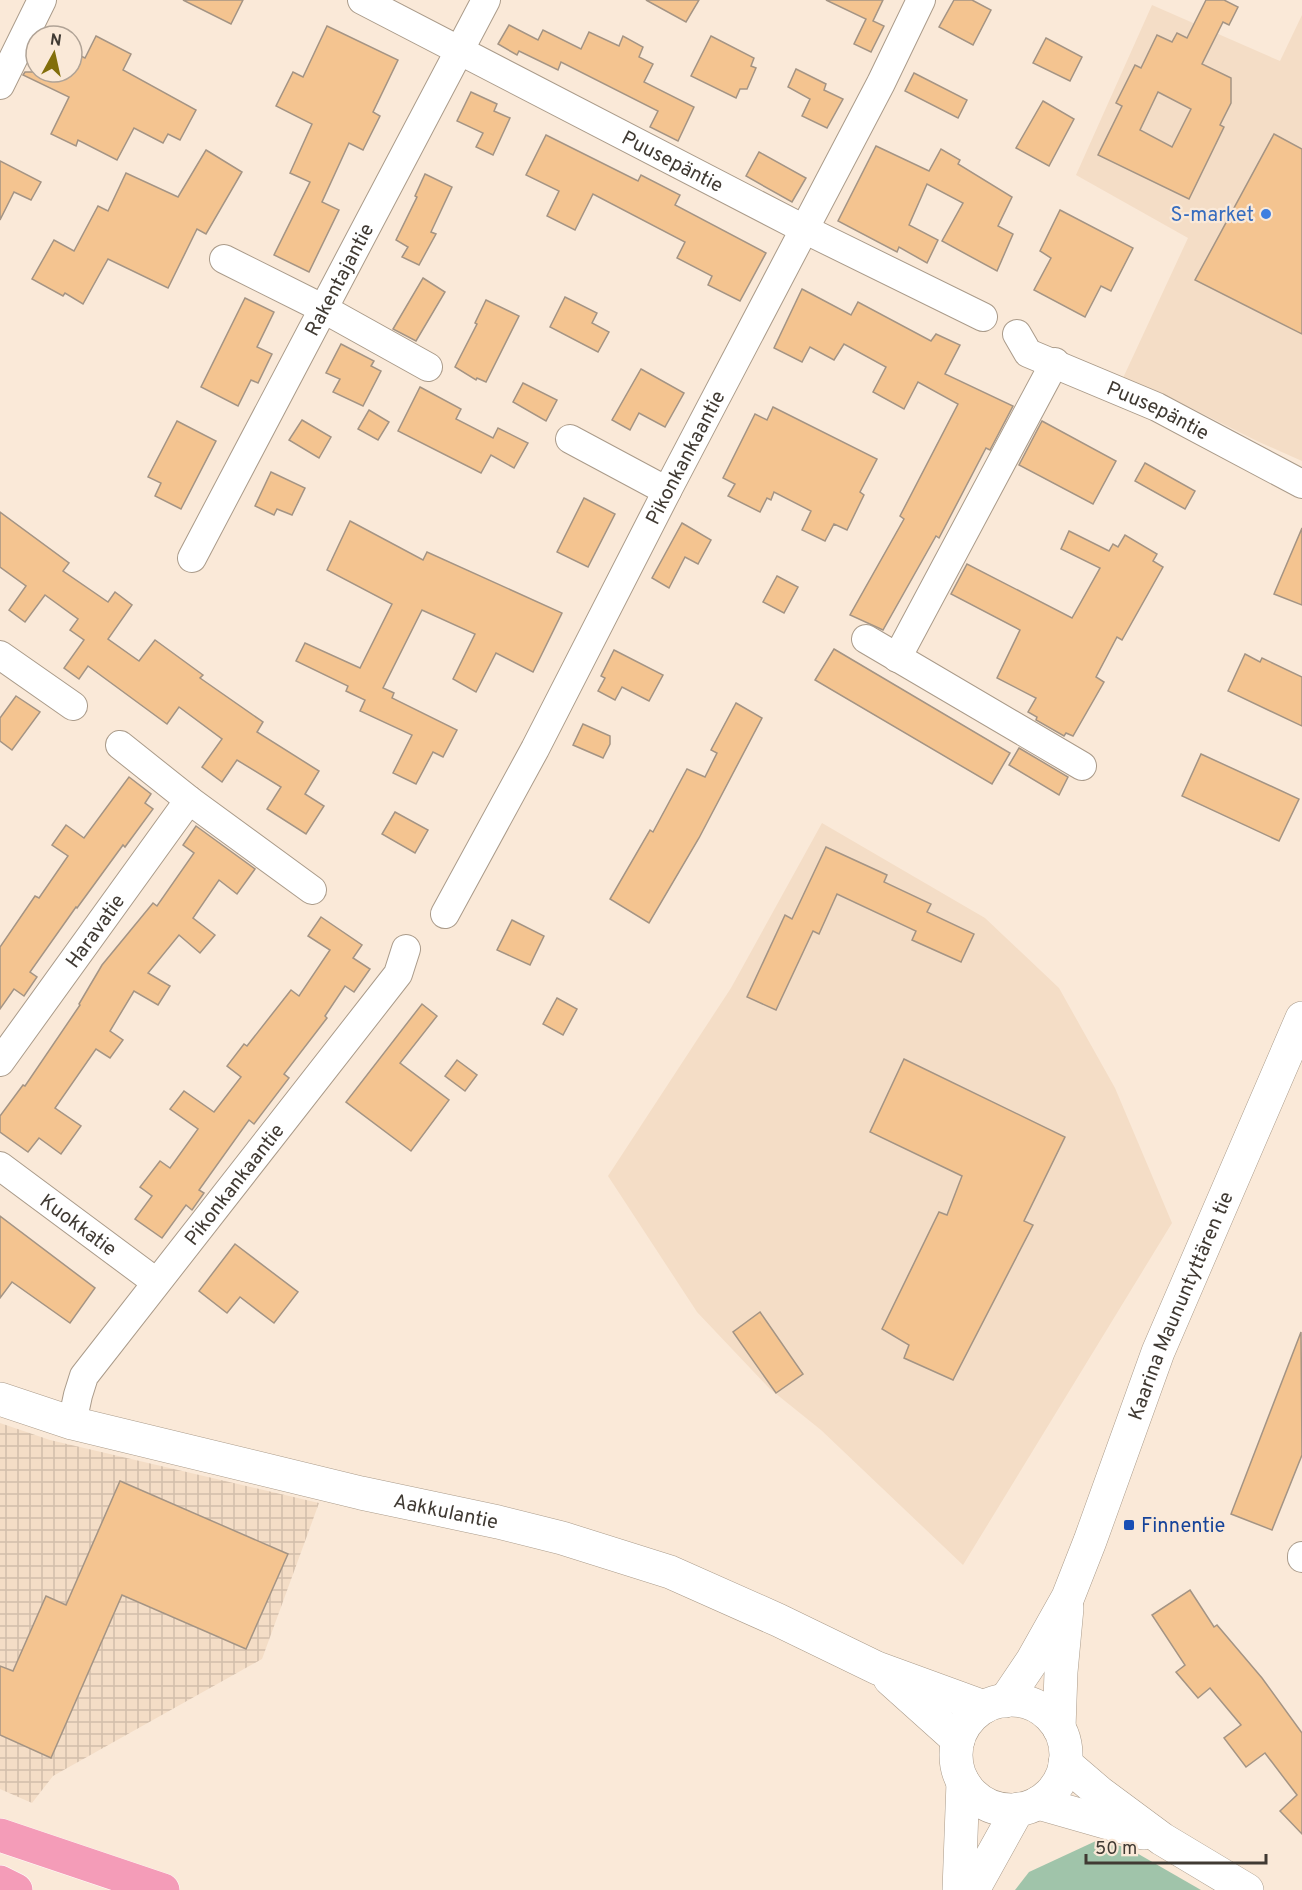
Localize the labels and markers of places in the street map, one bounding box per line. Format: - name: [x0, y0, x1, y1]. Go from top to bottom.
- place label: S-market: [1170, 203, 1254, 229]
- marker: S-market: [1259, 207, 1273, 221]
- place label: Finnentie: [1141, 1514, 1225, 1540]
- marker: Finnentie: [1122, 1518, 1136, 1532]

